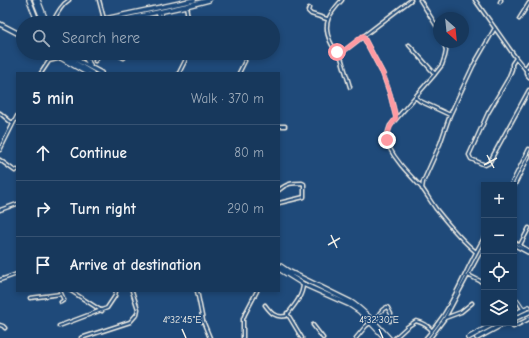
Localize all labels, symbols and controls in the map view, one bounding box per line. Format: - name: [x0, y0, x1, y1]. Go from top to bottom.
- north arrow: [433, 12, 469, 48]
- search box: [16, 16, 280, 60]
- icon: search: [30, 27, 52, 49]
- text: Search here: [62, 29, 140, 47]
- route start: [328, 43, 346, 61]
- text: 5 min: [32, 89, 74, 108]
- text: Walk · 370 m: [191, 91, 264, 106]
- route end: [378, 131, 396, 149]
- icon: ahead: [32, 142, 54, 164]
- text: Continue: [70, 144, 127, 162]
- text: 80 m: [234, 145, 264, 160]
- map controls: [481, 182, 517, 326]
- button: +: [481, 182, 517, 218]
- icon: right: [32, 198, 54, 220]
- text: Turn right: [70, 200, 136, 218]
- text: 290 m: [227, 201, 264, 216]
- button: −: [481, 218, 517, 254]
- icon: arrive: [32, 254, 54, 276]
- button: locate: [481, 254, 517, 290]
- text: Arrive at destination: [70, 256, 201, 274]
- button: layers: [481, 290, 517, 326]
- text: 4°32'45"E: [163, 314, 201, 326]
- text: 4°32'30"E: [359, 314, 399, 326]

